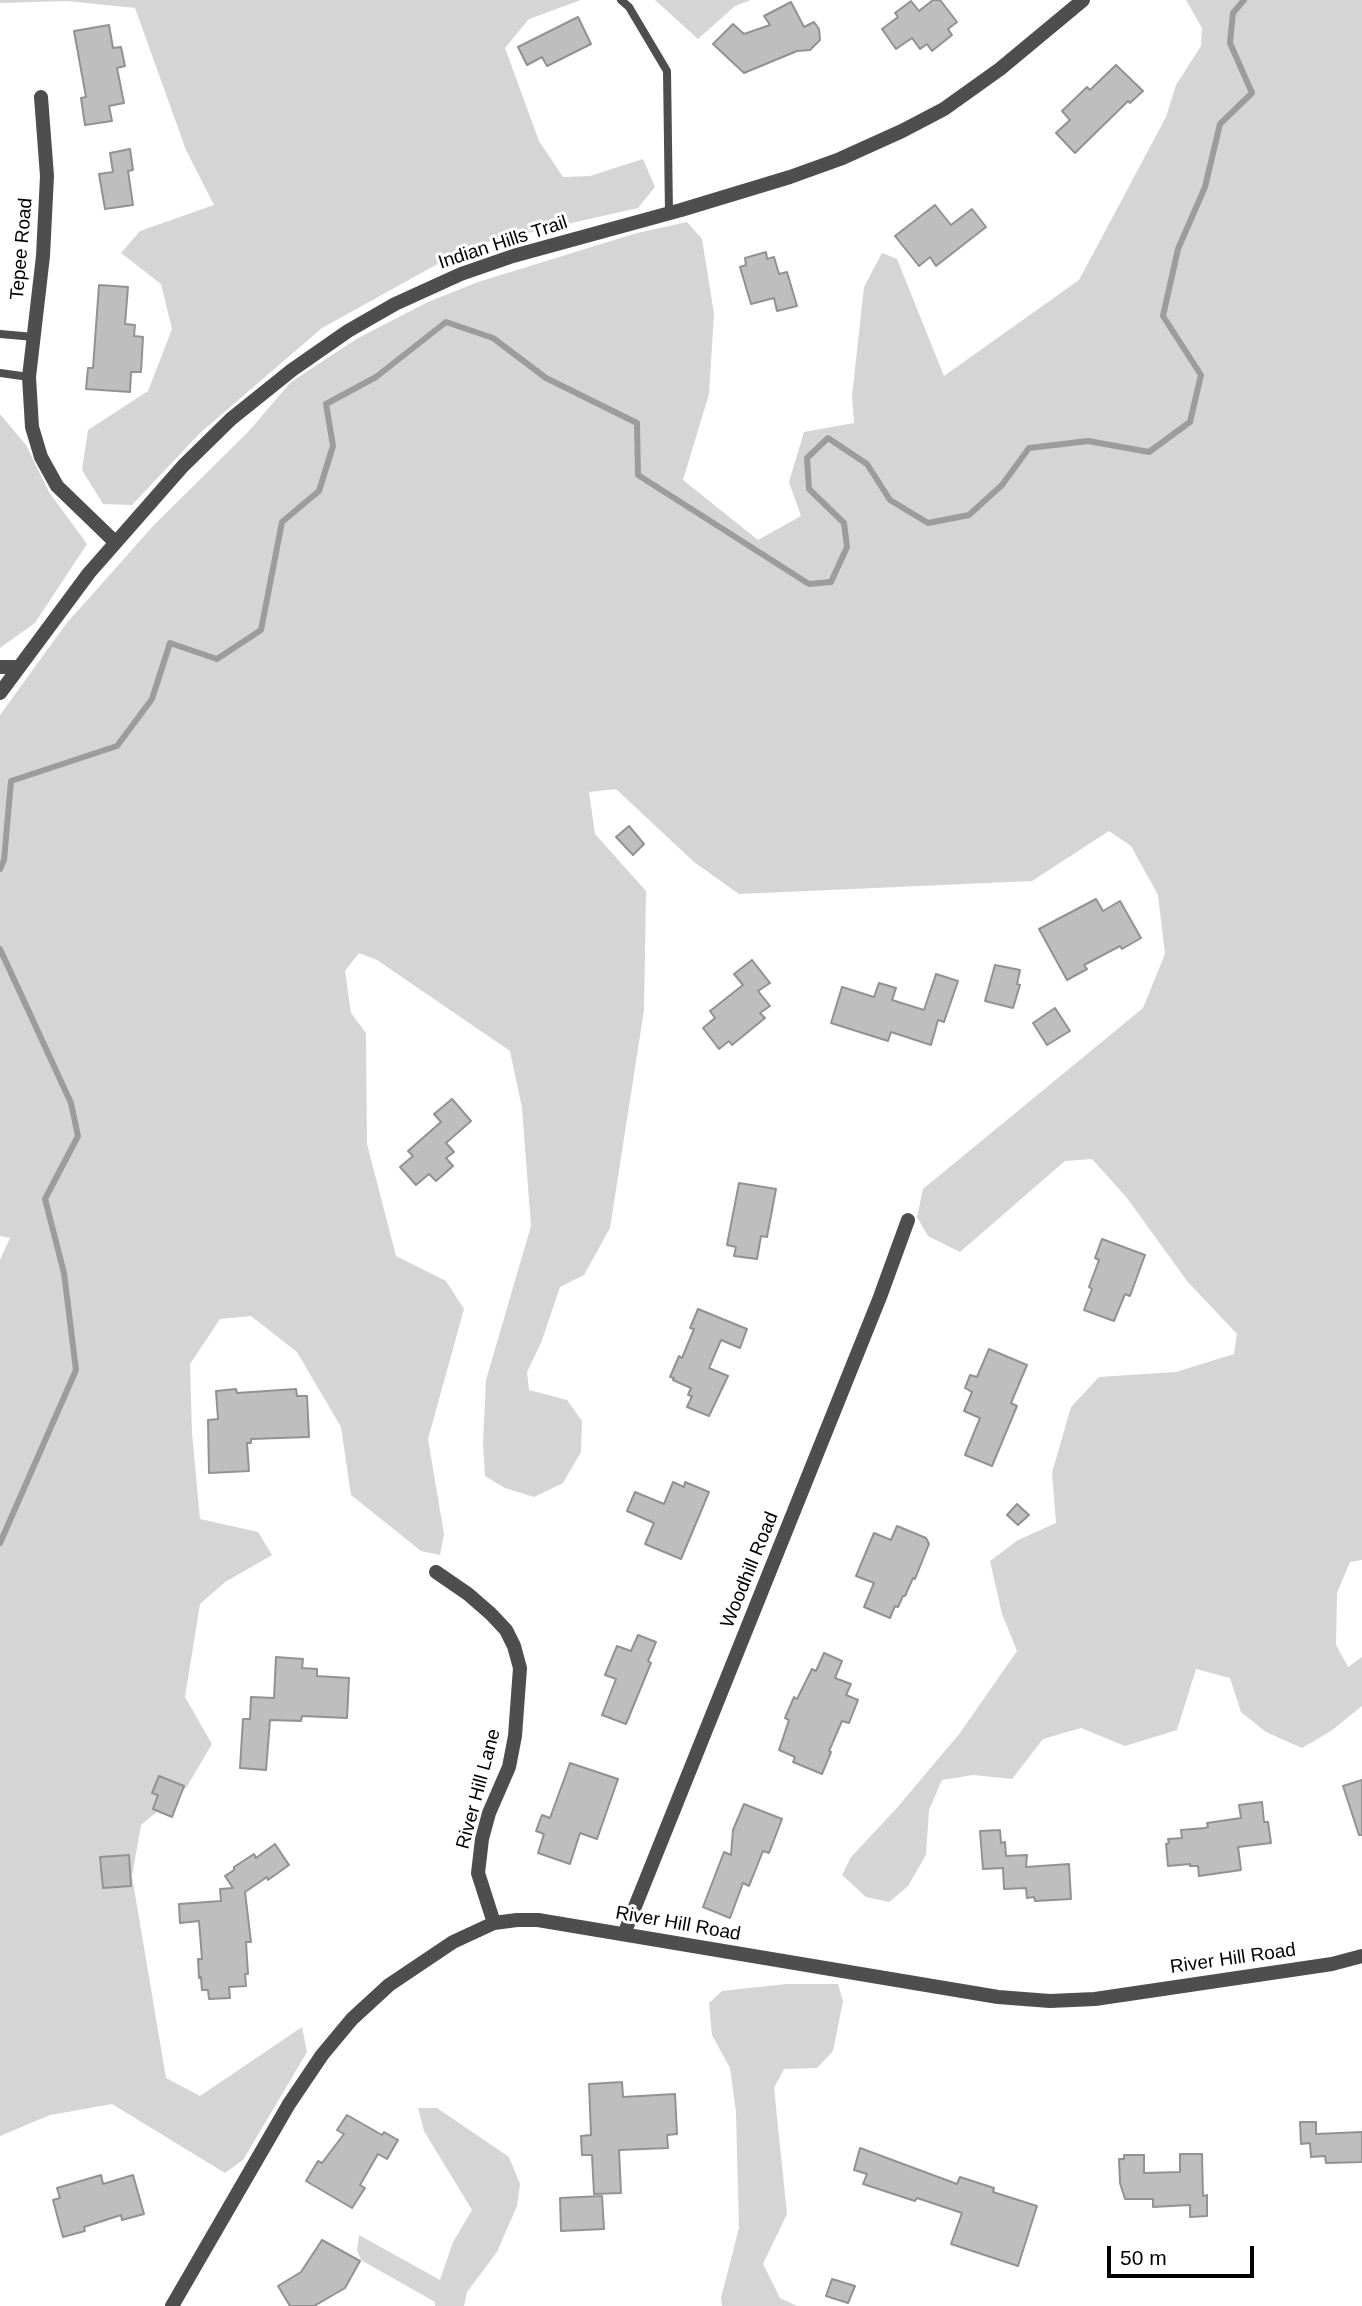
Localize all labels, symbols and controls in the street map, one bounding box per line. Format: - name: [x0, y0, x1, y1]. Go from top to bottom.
- street label: Tepee Road: [6, 197, 38, 301]
- street label: Indian Hills Trail: [436, 211, 570, 275]
- street label: Woodhill Road: [716, 1509, 784, 1631]
- street label: River Hill Lane: [452, 1726, 506, 1852]
- street label: River Hill Road: [614, 1902, 742, 1946]
- street label: River Hill Road: [1169, 1939, 1297, 1979]
- scale bar: [1110, 2232, 1257, 2276]
- text: 50 m: [1120, 2246, 1167, 2269]

